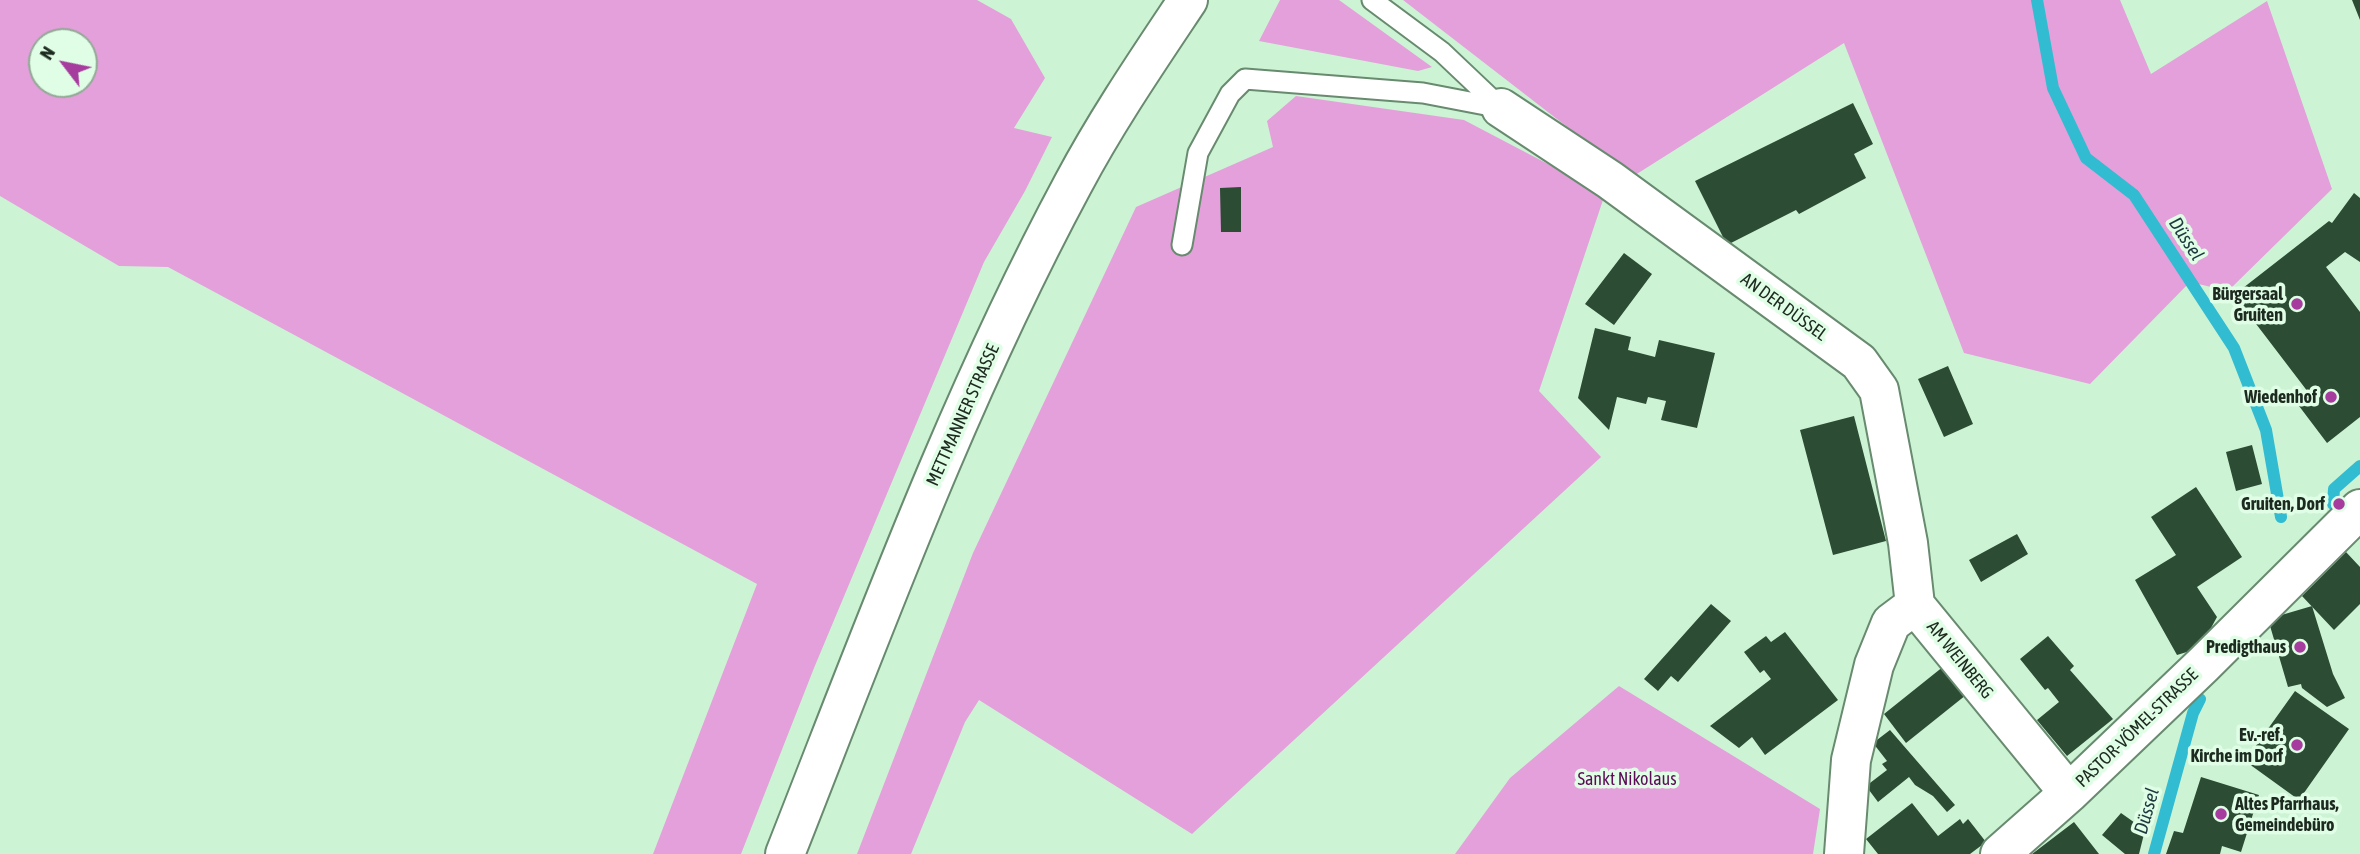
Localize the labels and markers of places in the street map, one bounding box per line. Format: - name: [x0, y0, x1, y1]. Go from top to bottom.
- place label: Bürgersaal Gruiten: [2212, 283, 2283, 326]
- marker: Bürgersaal Gruiten: [2289, 296, 2305, 312]
- place label: Wiedenhof: [2244, 386, 2317, 408]
- marker: Wiedenhof: [2323, 389, 2339, 405]
- place label: Gruiten, Dorf: [2241, 493, 2325, 515]
- marker: Gruiten, Dorf: [2331, 496, 2347, 512]
- place label: Predigthaus: [2206, 636, 2286, 658]
- marker: Predigthaus: [2292, 639, 2308, 655]
- place label: Ev.-ref. Kirche im Dorf: [2190, 724, 2283, 766]
- marker: Ev.-ref. Kirche im Dorf: [2289, 737, 2305, 753]
- place label: Altes Pfarrhaus, Gemeindebüro: [2235, 793, 2339, 836]
- marker: Altes Pfarrhaus, Gemeindebüro: [2213, 806, 2229, 822]

